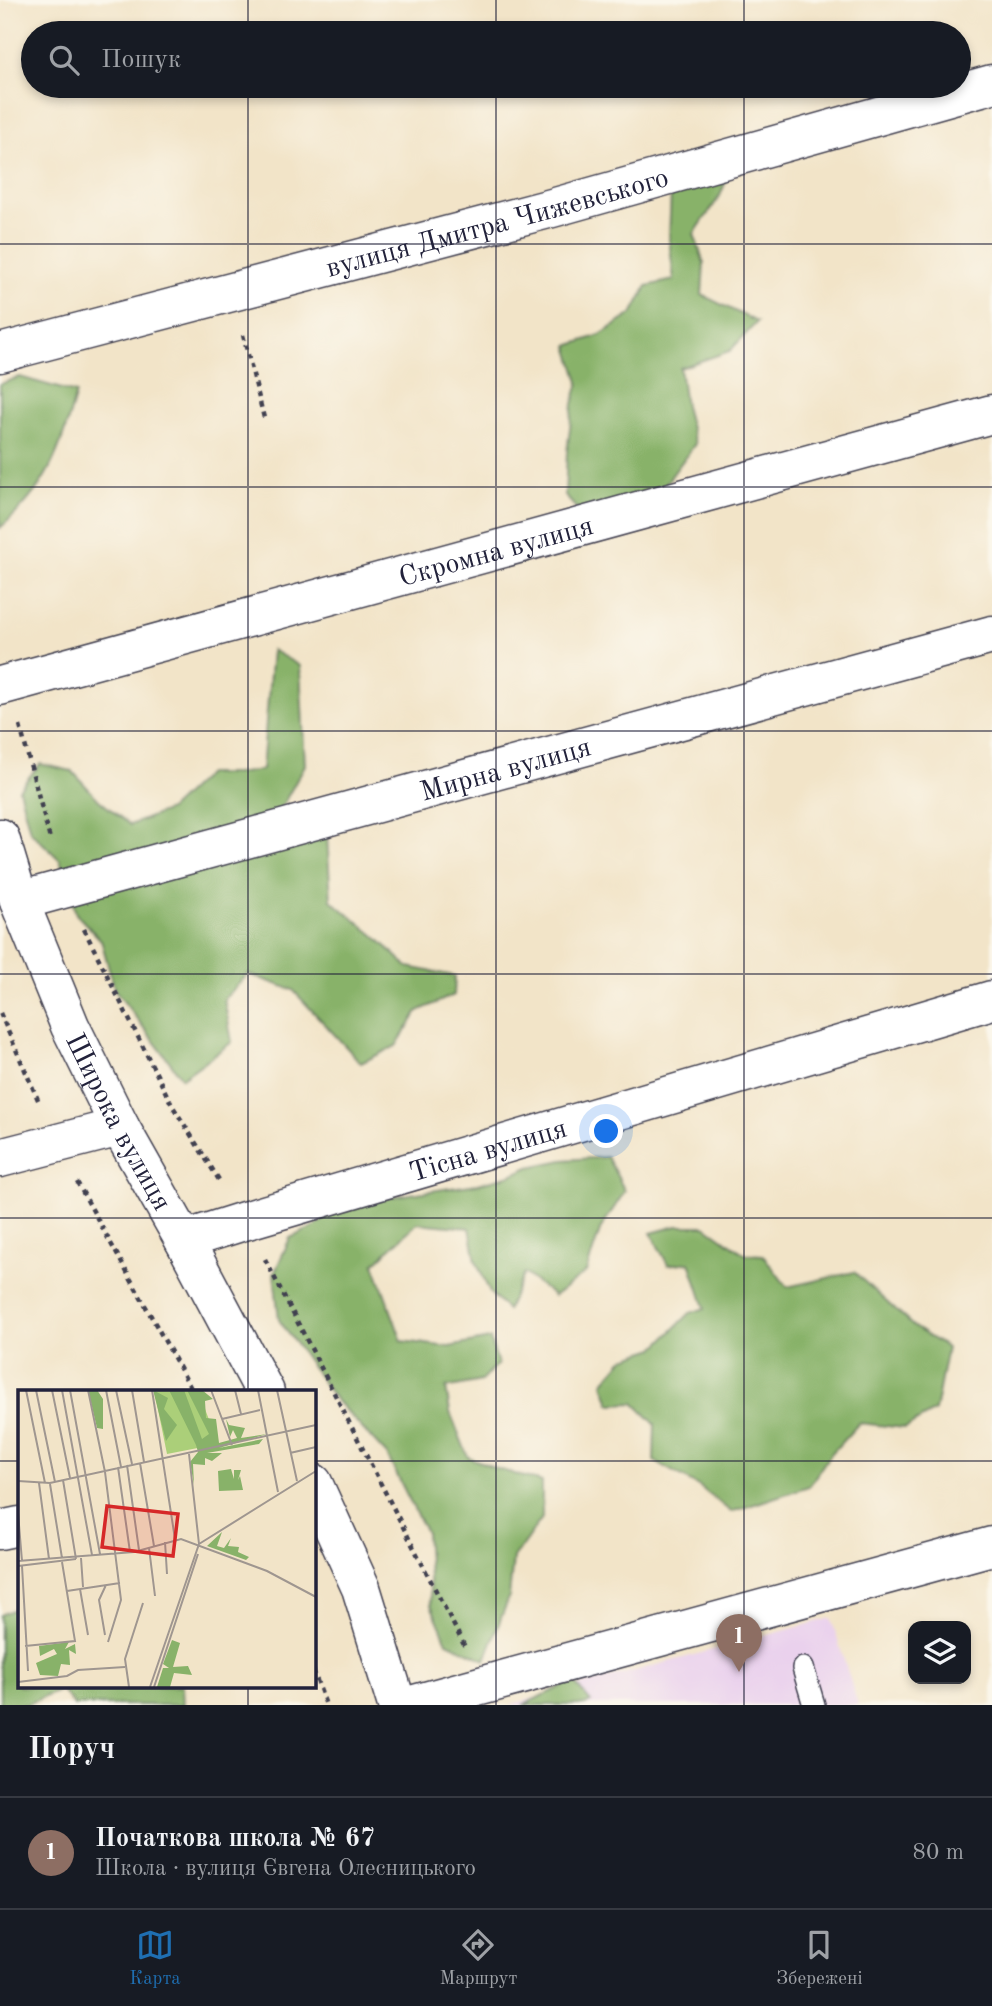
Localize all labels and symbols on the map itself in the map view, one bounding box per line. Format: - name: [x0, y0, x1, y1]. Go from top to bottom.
- street label: вулиця Дмитра Чижевського: [323, 165, 672, 284]
- street label: Скромна вулиця: [396, 513, 597, 593]
- street label: Мирна вулиця: [417, 734, 595, 808]
- street label: Широка вулиця: [59, 1029, 175, 1216]
- your location: [589, 1114, 623, 1148]
- street label: Тісна вулиця: [407, 1115, 570, 1188]
- inset map: [18, 1390, 315, 1688]
- pin: 1: [716, 1614, 762, 1672]

